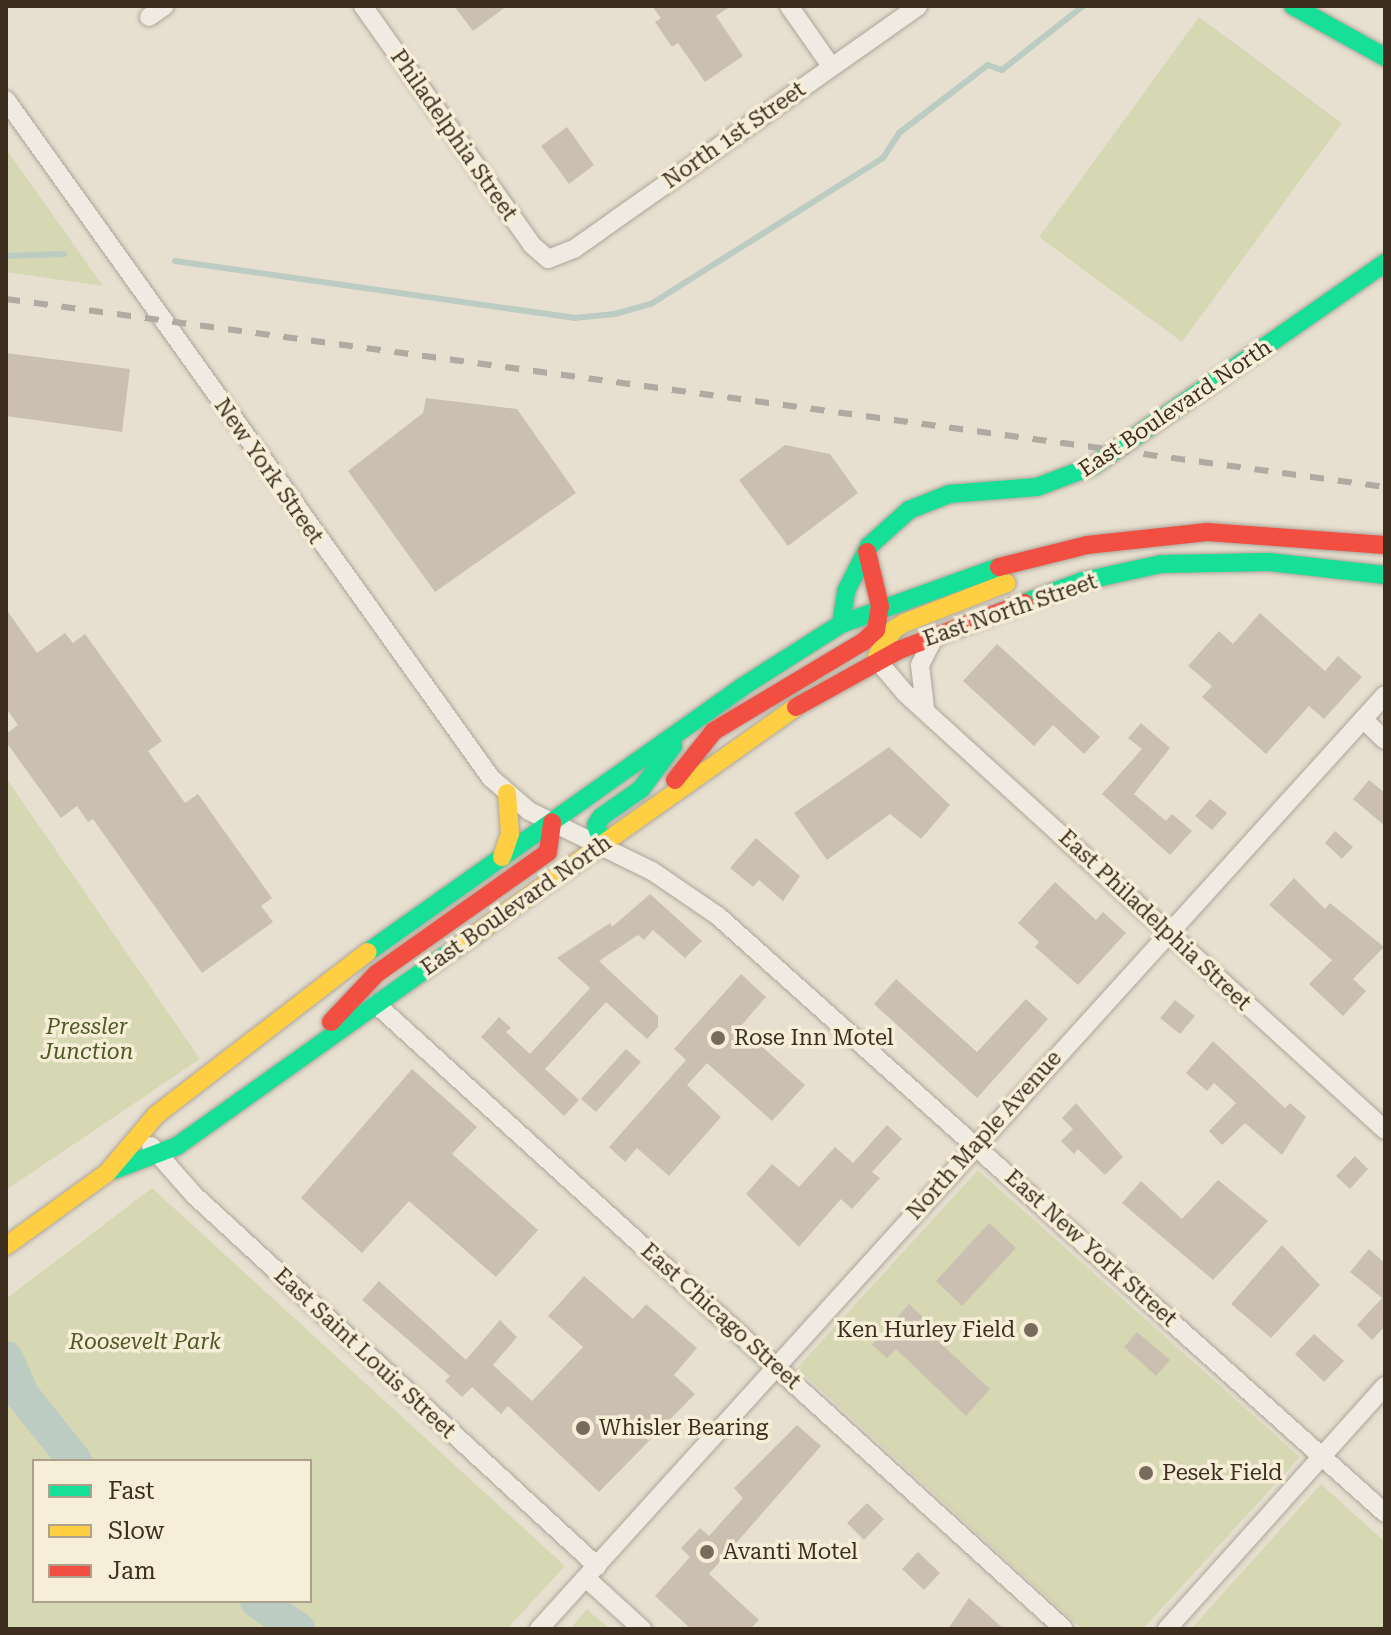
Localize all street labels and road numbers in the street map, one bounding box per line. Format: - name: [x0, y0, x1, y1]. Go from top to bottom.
- street label: Philadelphia Street: [385, 44, 523, 226]
- street label: North 1st Street: [658, 76, 810, 194]
- street label: East Boulevard North: [1074, 334, 1276, 482]
- street label: New York Street: [209, 393, 329, 549]
- street label: East North Street: [920, 568, 1100, 652]
- street label: East Philadelphia Street: [1053, 824, 1257, 1016]
- street label: East Boulevard North: [416, 829, 616, 981]
- street label: North Maple Avenue: [901, 1045, 1067, 1225]
- street label: East New York Street: [1000, 1164, 1182, 1332]
- street label: East Chicago Street: [636, 1237, 806, 1395]
- street label: East Saint Louis Street: [269, 1262, 461, 1444]

